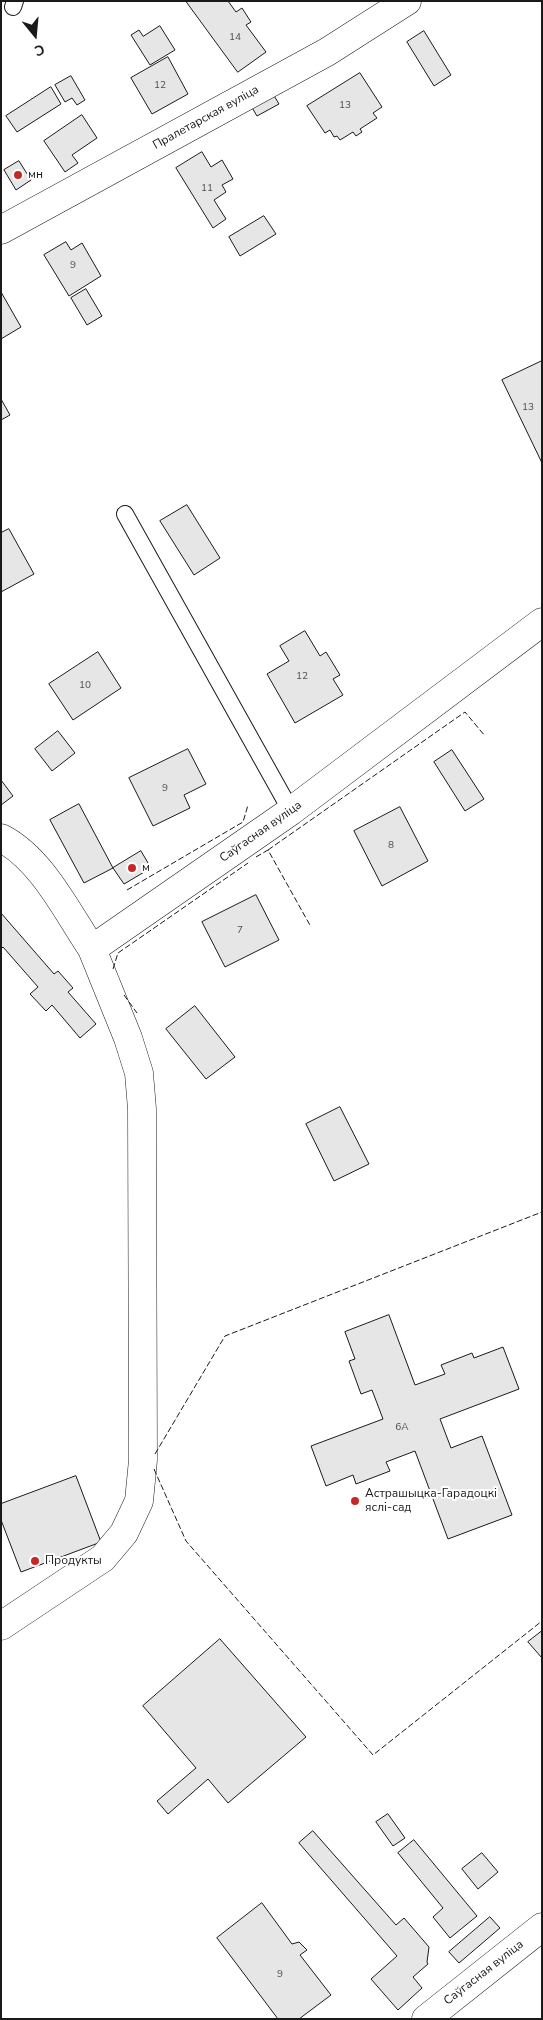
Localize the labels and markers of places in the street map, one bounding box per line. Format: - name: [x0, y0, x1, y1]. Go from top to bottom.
- place label: мн: [28, 168, 43, 182]
- marker: мн: [12, 169, 24, 181]
- place label: м: [142, 861, 150, 875]
- marker: м: [126, 862, 138, 874]
- place label: Астрашыцка-Гарадоцкі яслі-сад: [365, 1487, 497, 1515]
- marker: Астрашыцка-Гарадоцкі яслі-сад: [349, 1495, 361, 1507]
- place label: Продукты: [45, 1554, 102, 1568]
- marker: Продукты: [29, 1555, 41, 1567]

